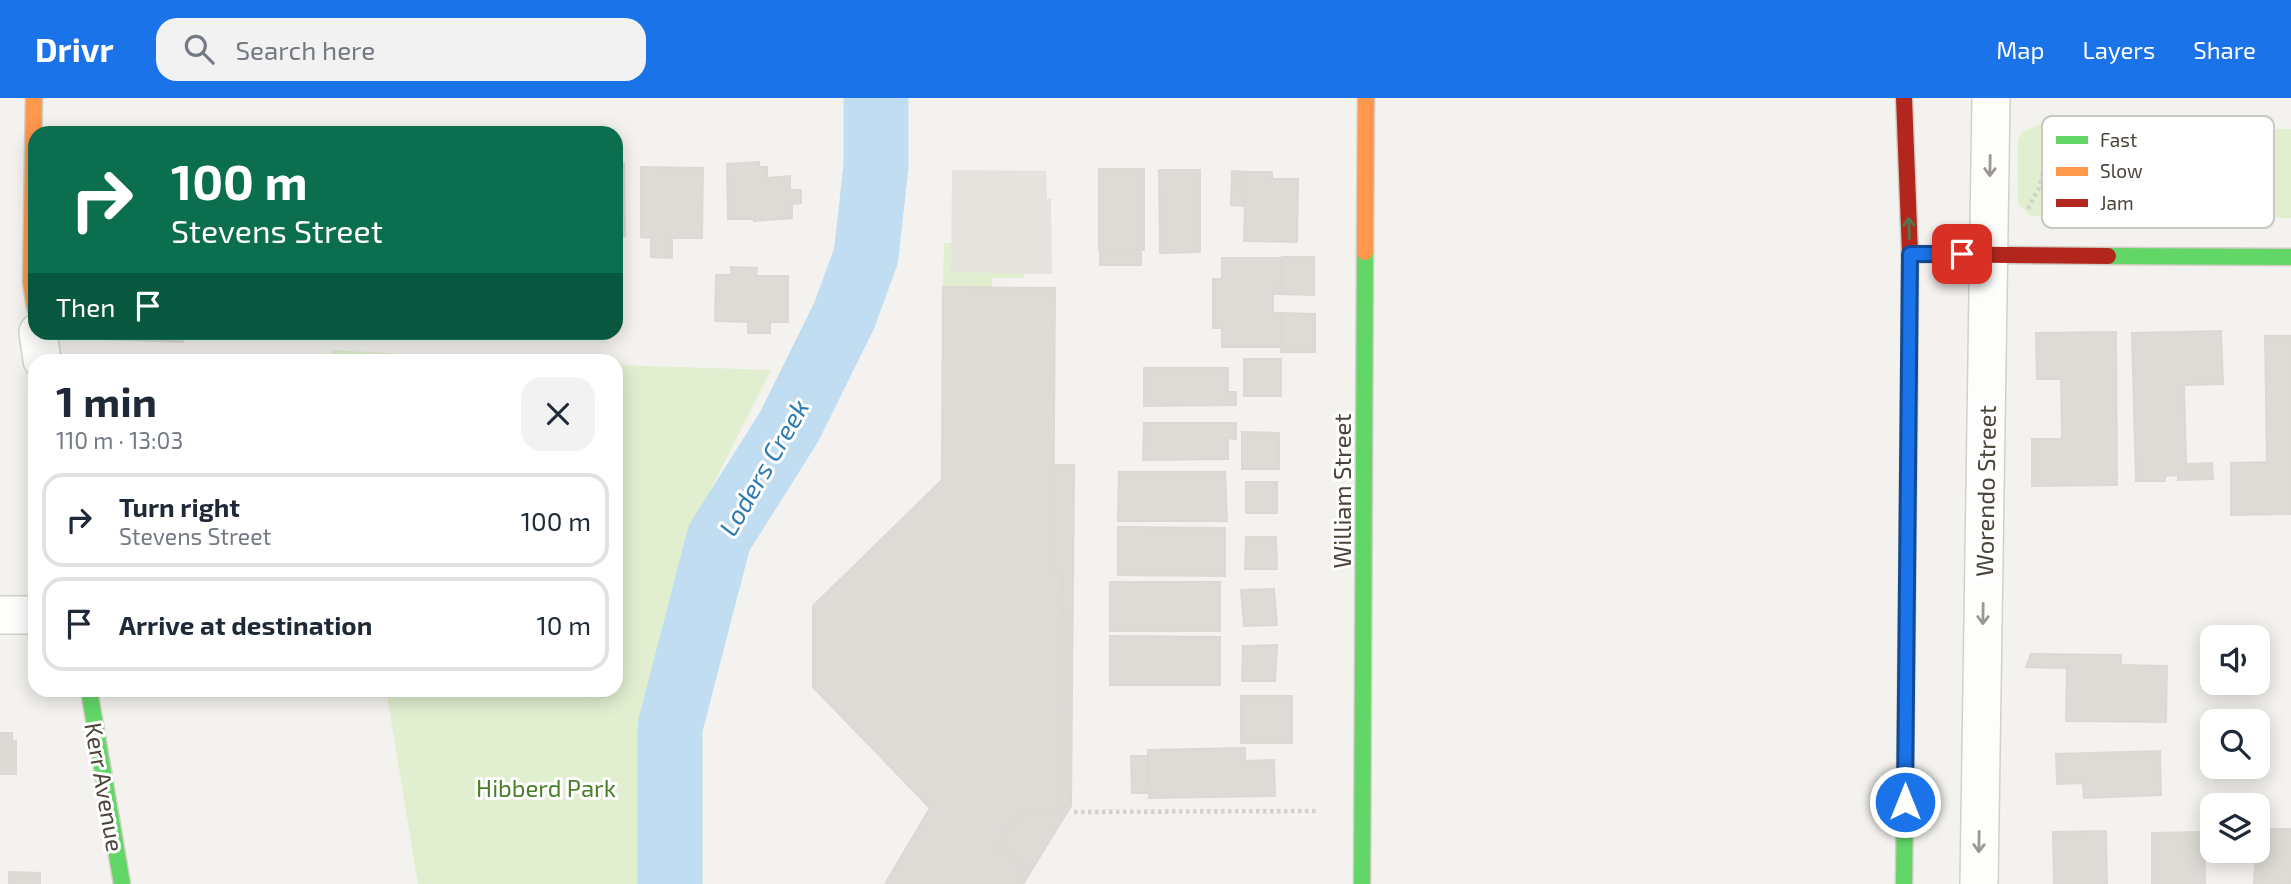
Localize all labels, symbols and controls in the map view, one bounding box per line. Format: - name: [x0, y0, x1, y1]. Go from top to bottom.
- search box: [156, 18, 646, 81]
- text: Drivr: [35, 29, 114, 69]
- icon: search: [180, 30, 218, 68]
- text: Search here: [236, 34, 375, 65]
- text: Map: [1996, 35, 2044, 64]
- text: Layers: [2082, 35, 2155, 64]
- text: Share: [2193, 35, 2256, 64]
- legend: [2042, 116, 2274, 228]
- text: Fast: [2100, 128, 2137, 151]
- text: 100 m: [171, 151, 308, 210]
- icon: right: [56, 154, 147, 245]
- one-way arrow: [1983, 154, 1997, 177]
- text: Slow: [2100, 159, 2143, 182]
- text: Jam: [2100, 191, 2134, 214]
- text: Stevens Street: [171, 211, 383, 249]
- one-way arrow: [1902, 217, 1915, 240]
- pin: [1932, 224, 1992, 284]
- icon: arrive: [1943, 235, 1981, 273]
- icon: arrive: [129, 287, 167, 325]
- text: Then: [56, 291, 115, 322]
- text: 1 min: [56, 375, 157, 425]
- button: close: [521, 377, 595, 451]
- water label: Loders Creek: [712, 393, 814, 541]
- street label: Worendo Street: [1969, 405, 2001, 577]
- street label: William Street: [1327, 413, 1356, 569]
- text: 110 m · 13:03: [56, 426, 183, 454]
- text: Turn right: [119, 491, 240, 522]
- icon: right: [60, 501, 98, 539]
- text: 100 m: [521, 505, 591, 536]
- text: Stevens Street: [119, 522, 271, 550]
- one-way arrow: [1976, 602, 1990, 625]
- icon: arrive: [60, 605, 98, 643]
- text: Arrive at destination: [119, 609, 372, 640]
- text: 10 m: [536, 609, 591, 640]
- map controls: [2200, 625, 2270, 863]
- button: sound: [2200, 625, 2270, 695]
- button: search: [2200, 709, 2270, 779]
- street label: Kerr Avenue: [79, 720, 131, 854]
- position arrow: [1868, 765, 1942, 839]
- park label: Hibberd Park: [476, 773, 616, 802]
- button: layers: [2200, 793, 2270, 863]
- one-way arrow: [1972, 830, 1986, 853]

